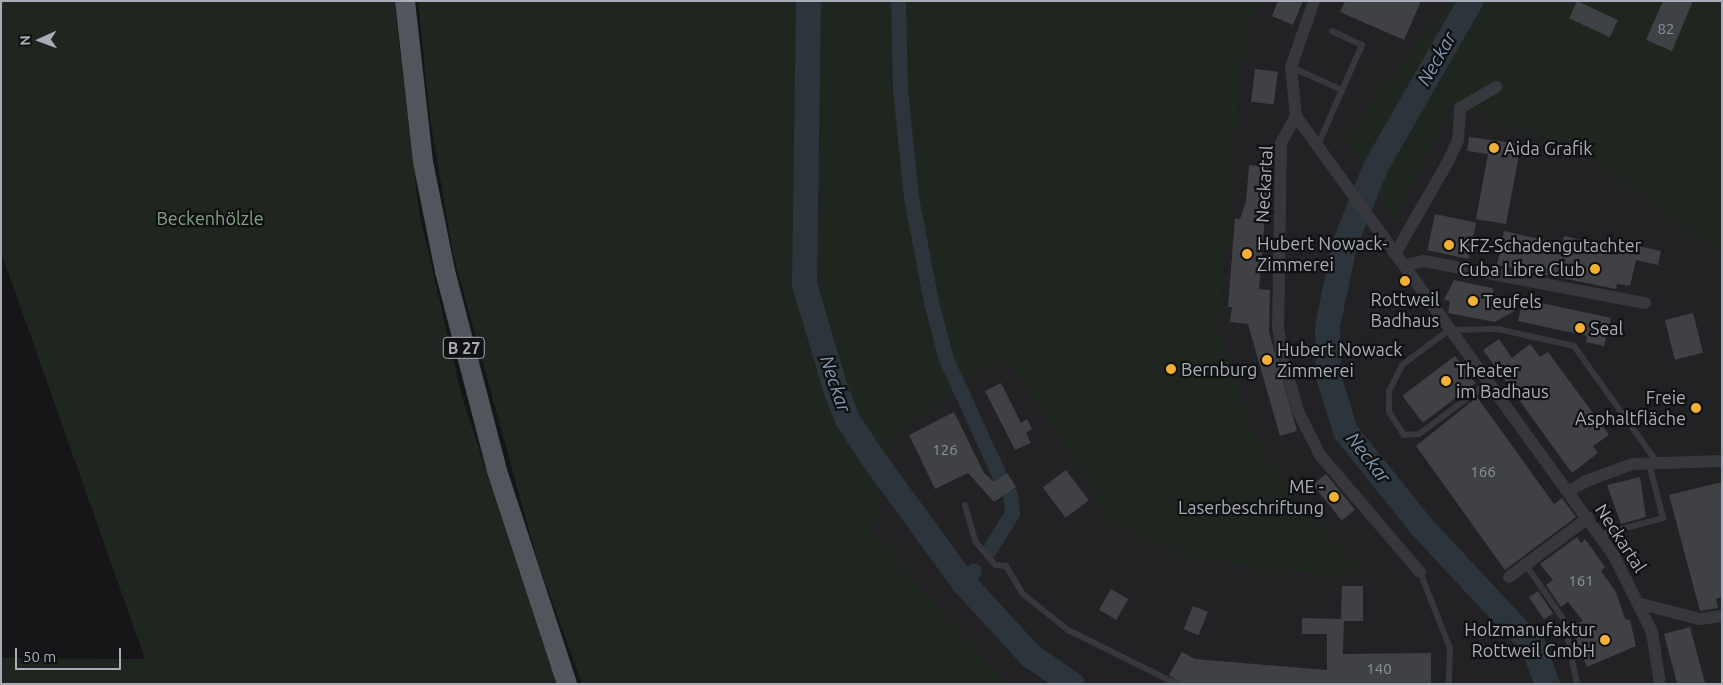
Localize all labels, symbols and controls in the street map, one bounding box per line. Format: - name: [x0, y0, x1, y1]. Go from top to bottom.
- north arrow: [15, 15, 65, 65]
- house number: 82: [1658, 20, 1674, 38]
- water label: Neckar: [1413, 28, 1461, 90]
- text: N: [17, 35, 33, 46]
- place label: Aida Grafik: [1504, 137, 1592, 159]
- marker: Aida Grafik: [1488, 142, 1500, 154]
- street label: Neckartal: [1251, 145, 1277, 223]
- park label: Beckenhölzle: [156, 207, 264, 229]
- place label: Hubert Nowack- Zimmerei: [1257, 233, 1387, 276]
- place label: KFZ-Schadengutachter: [1459, 234, 1641, 256]
- marker: KFZ-Schadengutachter: [1443, 239, 1455, 251]
- marker: Hubert Nowack- Zimmerei: [1241, 248, 1253, 260]
- place label: Cuba Libre Club: [1458, 258, 1585, 280]
- marker: Cuba Libre Club: [1589, 263, 1601, 275]
- marker: Rottweil Badhaus: [1399, 275, 1411, 287]
- place label: Rottweil Badhaus: [1371, 289, 1439, 332]
- place label: Teufels: [1483, 290, 1542, 312]
- marker: Teufels: [1467, 295, 1479, 307]
- place label: Seal: [1590, 317, 1623, 339]
- marker: Seal: [1574, 322, 1586, 334]
- road number: B 27: [443, 334, 485, 362]
- place label: Hubert Nowack Zimmerei: [1277, 339, 1402, 382]
- water label: Neckar: [815, 353, 855, 415]
- marker: Hubert Nowack Zimmerei: [1261, 354, 1273, 366]
- place label: Bernburg: [1181, 358, 1257, 380]
- place label: Theater im Badhaus: [1456, 360, 1549, 402]
- marker: Bernburg: [1165, 363, 1177, 375]
- marker: Theater im Badhaus: [1440, 375, 1452, 387]
- place label: Freie Asphaltfläche: [1575, 387, 1686, 429]
- marker: Freie Asphaltfläche: [1690, 402, 1702, 414]
- water label: Neckar: [1341, 428, 1395, 488]
- house number: 126: [932, 441, 958, 459]
- house number: 166: [1470, 463, 1496, 481]
- place label: ME - Laserbeschriftung: [1178, 476, 1324, 518]
- marker: ME - Laserbeschriftung: [1328, 491, 1340, 503]
- street label: Neckartal: [1591, 500, 1651, 576]
- house number: 161: [1568, 572, 1594, 590]
- place label: Holzmanufaktur Rottweil GmbH: [1464, 619, 1595, 662]
- marker: Holzmanufaktur Rottweil GmbH: [1599, 634, 1611, 646]
- scale bar: [18, 638, 124, 670]
- text: 50 m: [23, 648, 56, 665]
- house number: 140: [1366, 660, 1392, 678]

